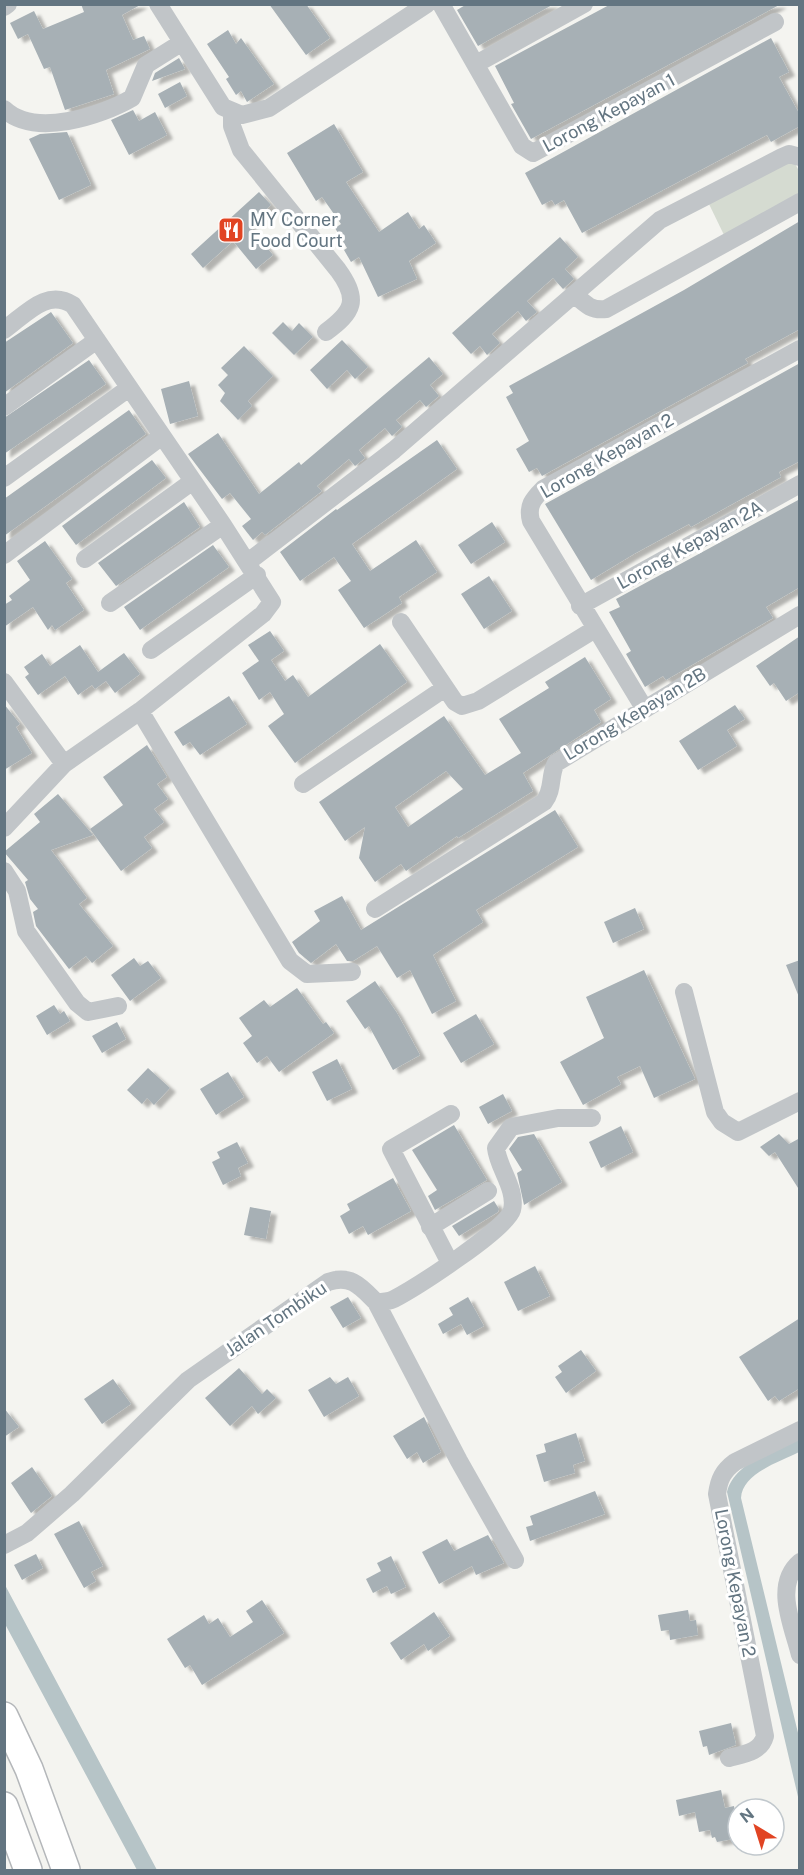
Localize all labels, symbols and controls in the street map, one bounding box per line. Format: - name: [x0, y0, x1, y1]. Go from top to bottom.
- street label: Lorong Kepayan 1: [539, 69, 679, 156]
- place label: MY Corner Food Court: [250, 209, 343, 251]
- restaurant icon: MY Corner Food Court: [216, 215, 246, 245]
- street label: Lorong Kepayan 2: [536, 409, 677, 502]
- street label: Lorong Kepayan 2A: [613, 496, 766, 593]
- street label: Lorong Kepayan 2B: [560, 663, 710, 764]
- street label: Jalan Tombiku: [221, 1277, 330, 1360]
- street label: Lorong Kepayan 2: [711, 1507, 760, 1659]
- north arrow: [726, 1797, 786, 1857]
- text: N: [736, 1804, 758, 1827]

